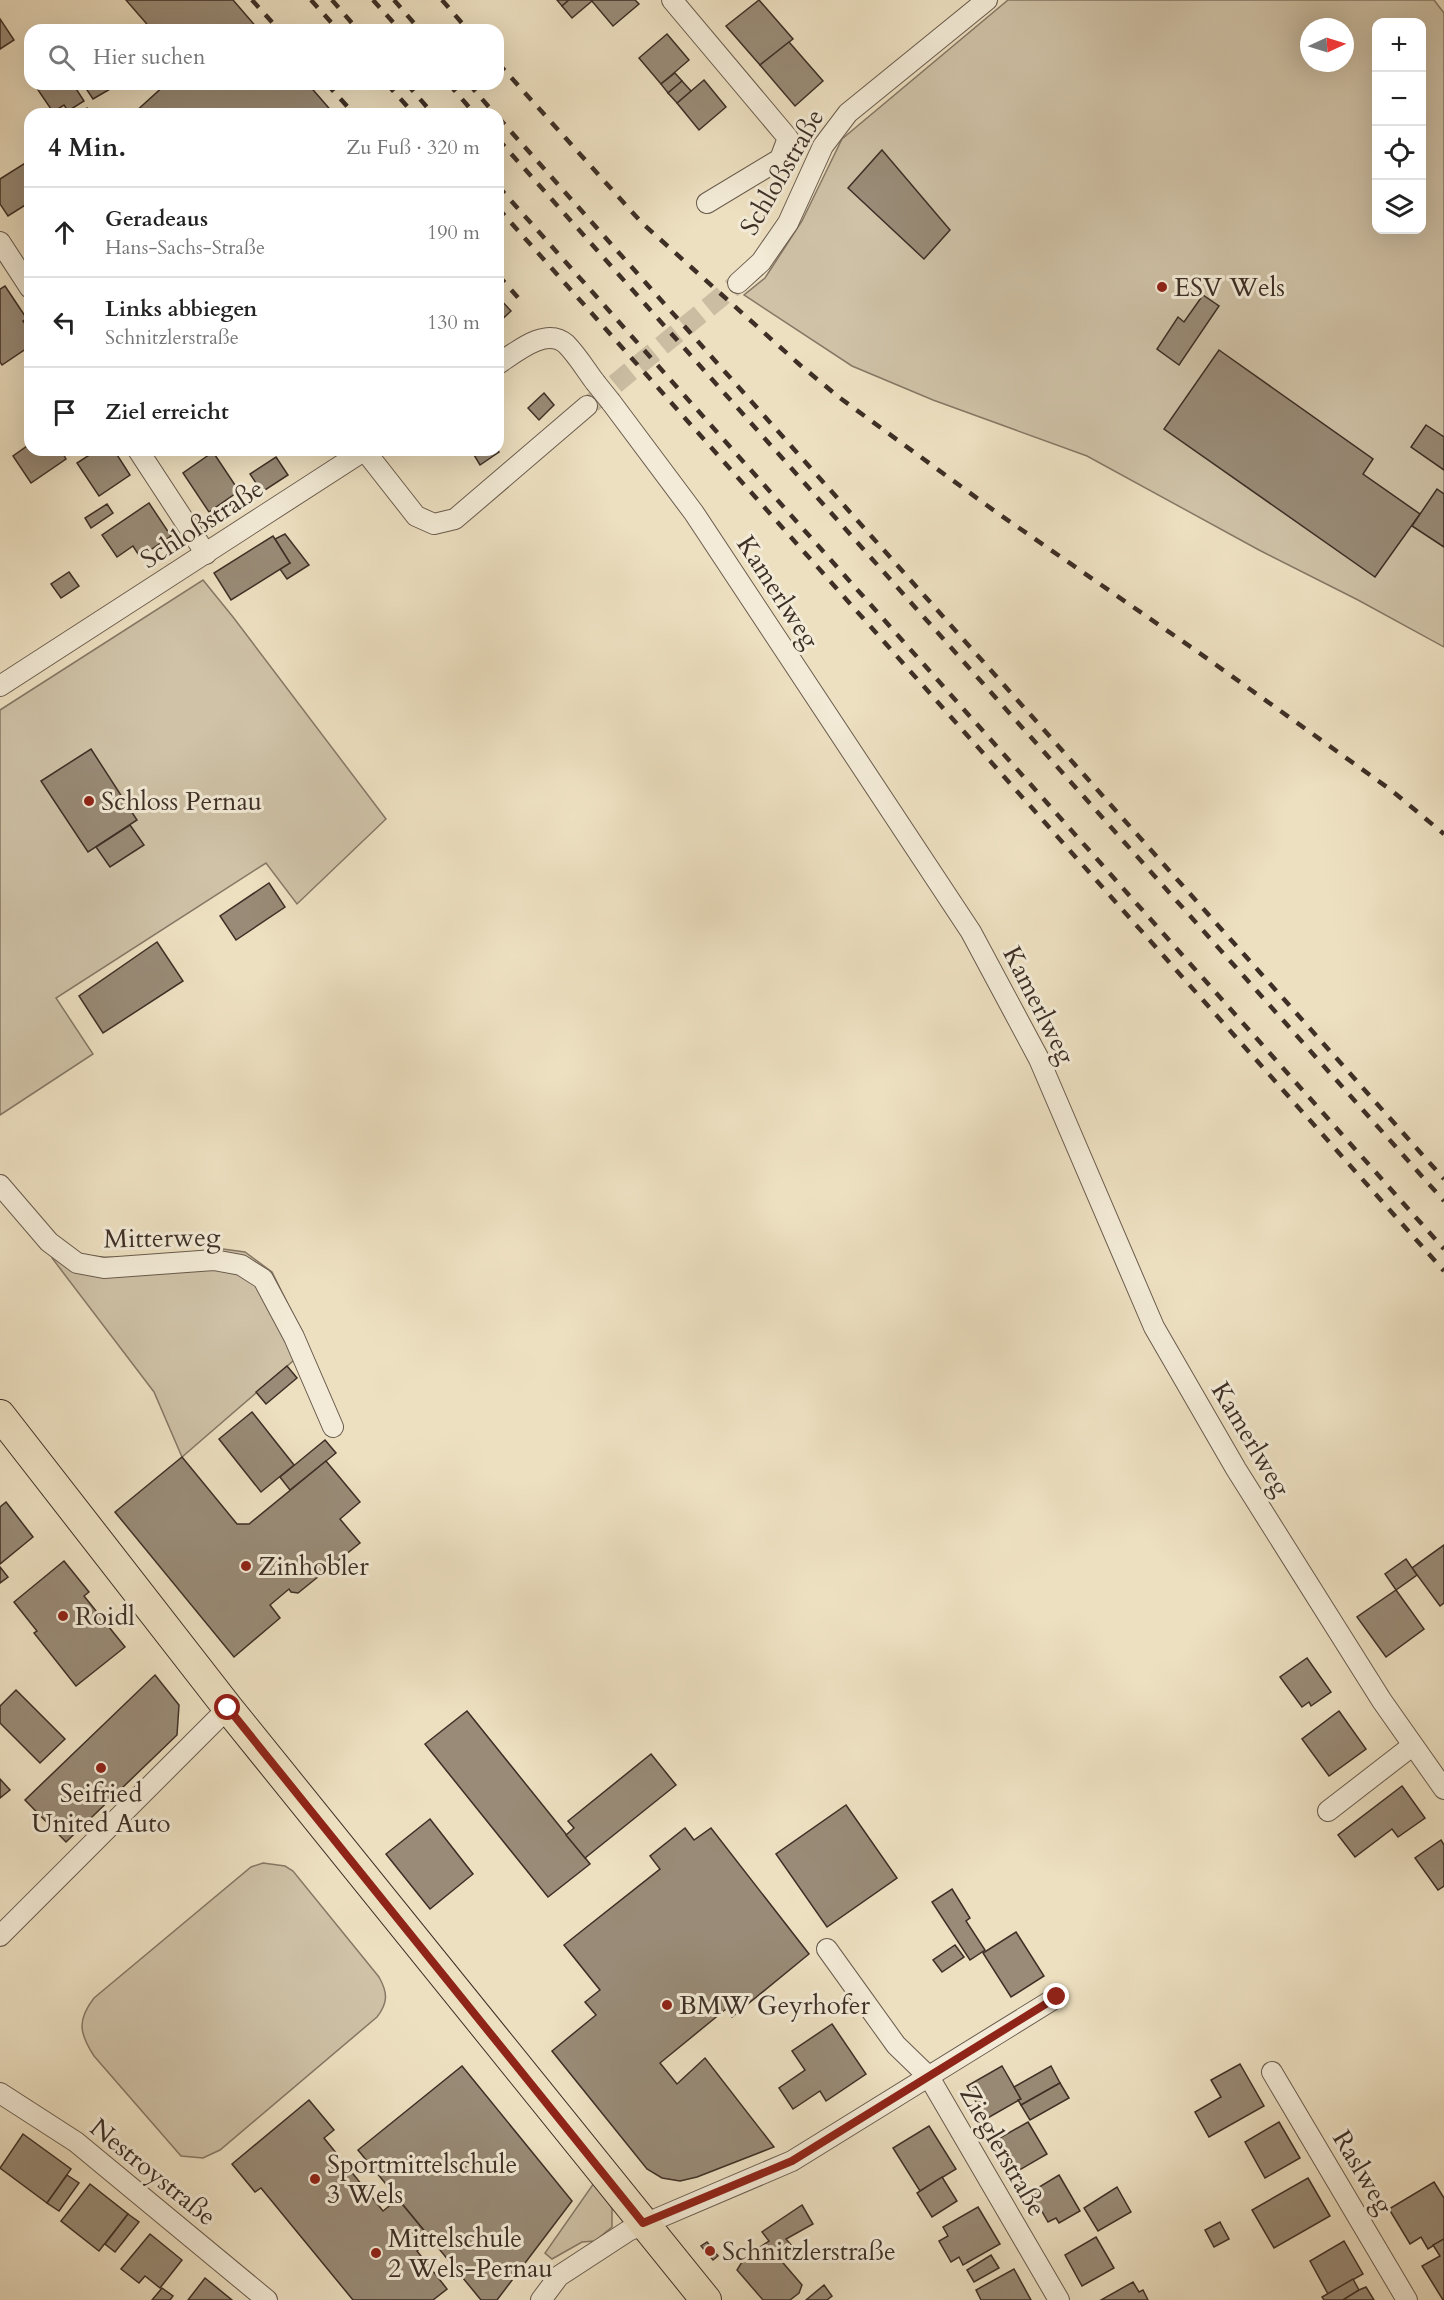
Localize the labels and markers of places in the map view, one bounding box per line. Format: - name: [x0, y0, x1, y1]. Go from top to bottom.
- place label: ESV Wels: [1174, 270, 1285, 305]
- marker: ESV Wels: [1155, 280, 1169, 294]
- place label: Schloss Pernau: [101, 784, 262, 819]
- marker: Schloss Pernau: [82, 794, 96, 808]
- place label: Zinhobler: [258, 1549, 369, 1584]
- marker: Zinhobler: [239, 1559, 253, 1573]
- place label: Roidl: [75, 1599, 135, 1634]
- marker: Roidl: [56, 1609, 70, 1623]
- marker: Seifried United Auto: [94, 1761, 108, 1775]
- place label: Seifried United Auto: [31, 1776, 171, 1841]
- place label: BMW Geyrhofer: [679, 1988, 871, 2023]
- marker: BMW Geyrhofer: [660, 1998, 674, 2012]
- place label: Sportmittelschule 3 Wels: [327, 2147, 517, 2212]
- marker: Sportmittelschule 3 Wels: [308, 2172, 322, 2186]
- place label: Mittelschule 2 Wels-Pernau: [388, 2221, 553, 2286]
- place label: Schnitzlerstraße: [722, 2234, 896, 2269]
- marker: Schnitzlerstraße: [703, 2244, 717, 2258]
- marker: Mittelschule 2 Wels-Pernau: [369, 2246, 383, 2260]

